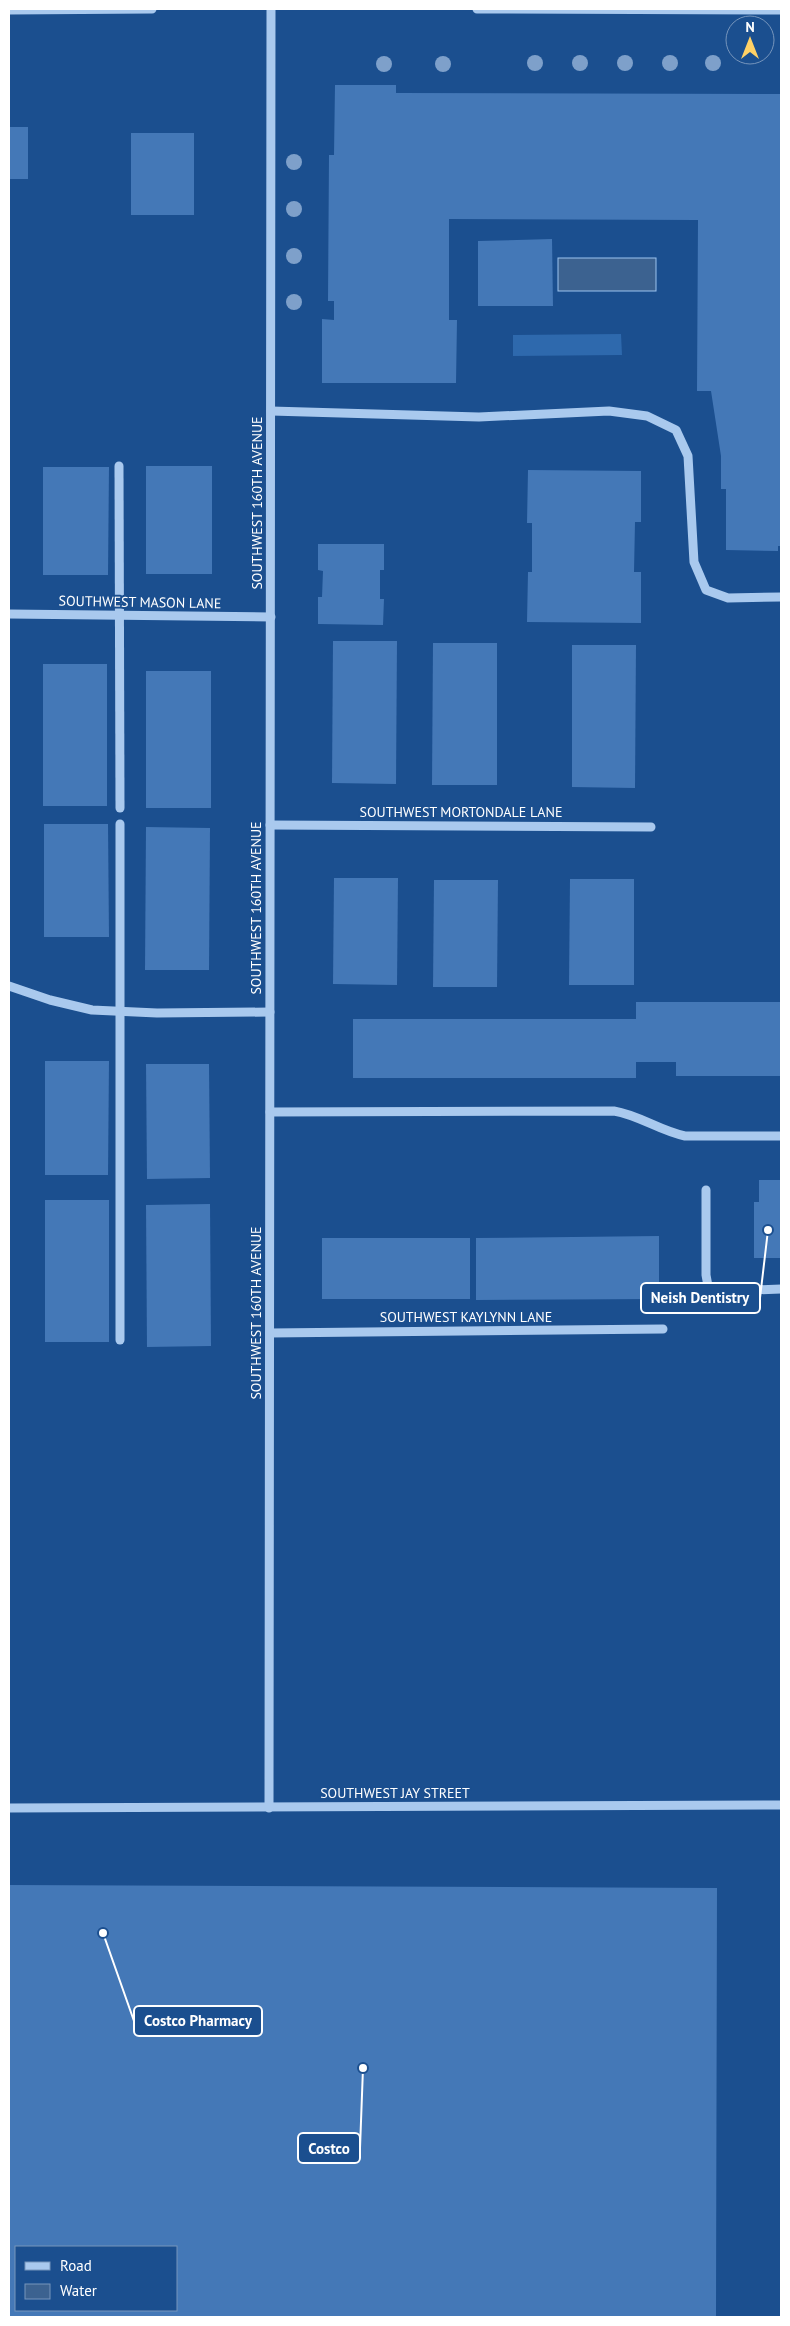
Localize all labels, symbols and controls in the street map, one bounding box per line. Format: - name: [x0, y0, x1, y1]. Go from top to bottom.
- north arrow: [725, 15, 775, 65]
- text: N: [745, 18, 755, 36]
- street label: SOUTHWEST 160TH AVENUE: [248, 416, 266, 590]
- street label: SOUTHWEST MASON LANE: [59, 592, 221, 612]
- street label: SOUTHWEST MORTONDALE LANE: [360, 803, 562, 821]
- street label: SOUTHWEST 160TH AVENUE: [247, 821, 265, 995]
- street label: SOUTHWEST 160TH AVENUE: [247, 1226, 265, 1400]
- callout: Neish Dentistry: [641, 1283, 760, 1313]
- text: Neish Dentistry: [651, 1288, 750, 1307]
- street label: SOUTHWEST KAYLYNN LANE: [380, 1308, 552, 1326]
- street label: SOUTHWEST JAY STREET: [320, 1784, 470, 1802]
- callout: Costco Pharmacy: [134, 2006, 262, 2036]
- text: Costco Pharmacy: [144, 2011, 253, 2030]
- callout: Costco: [298, 2133, 360, 2163]
- text: Costco: [308, 2139, 350, 2158]
- legend: [15, 2246, 178, 2311]
- text: Road: [60, 2256, 92, 2275]
- text: Water: [60, 2281, 97, 2300]

